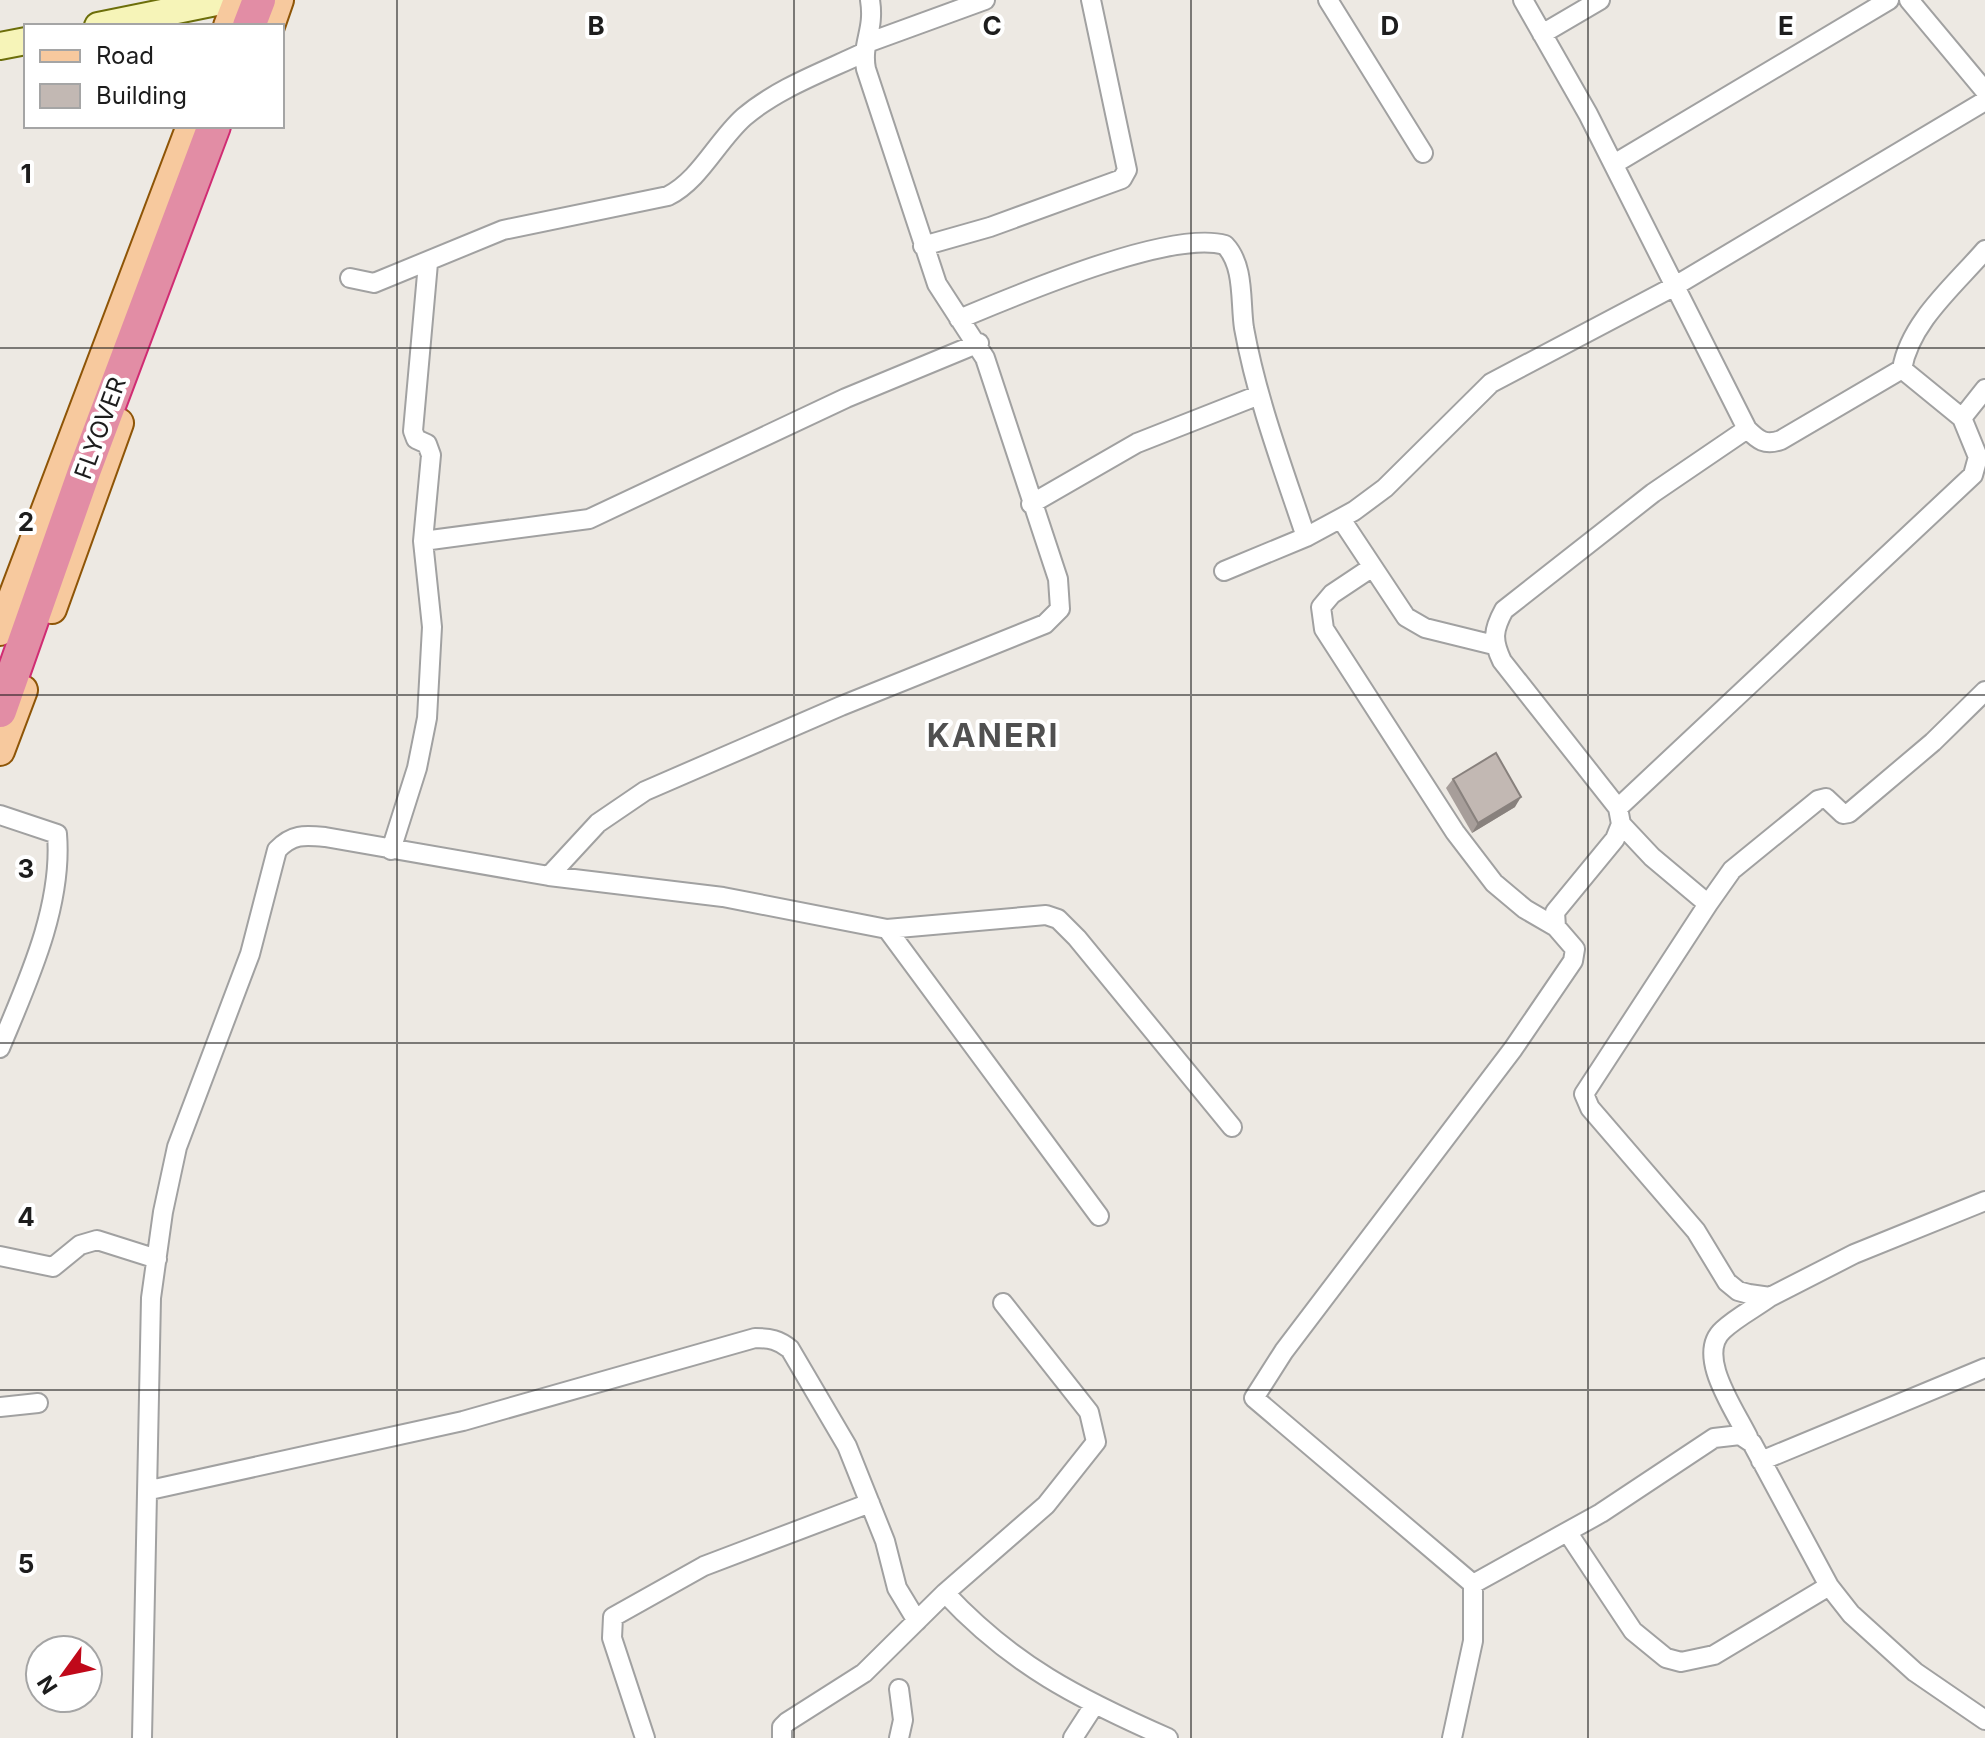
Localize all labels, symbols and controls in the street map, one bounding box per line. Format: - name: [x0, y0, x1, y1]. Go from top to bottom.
- text: B: [587, 10, 605, 41]
- text: C: [982, 10, 1002, 41]
- text: D: [1381, 10, 1399, 41]
- text: E: [1778, 10, 1794, 41]
- legend: [24, 24, 284, 128]
- text: Road: [96, 41, 154, 70]
- text: Building: [96, 81, 187, 110]
- text: 1: [20, 158, 32, 189]
- street label: FLYOVER: [68, 373, 132, 483]
- text: 2: [18, 506, 34, 537]
- district label: KANERI: [927, 716, 1059, 755]
- text: 3: [18, 853, 34, 884]
- text: 4: [17, 1201, 35, 1232]
- text: 5: [18, 1548, 34, 1579]
- north arrow: [24, 1634, 104, 1714]
- text: N: [32, 1671, 63, 1699]

